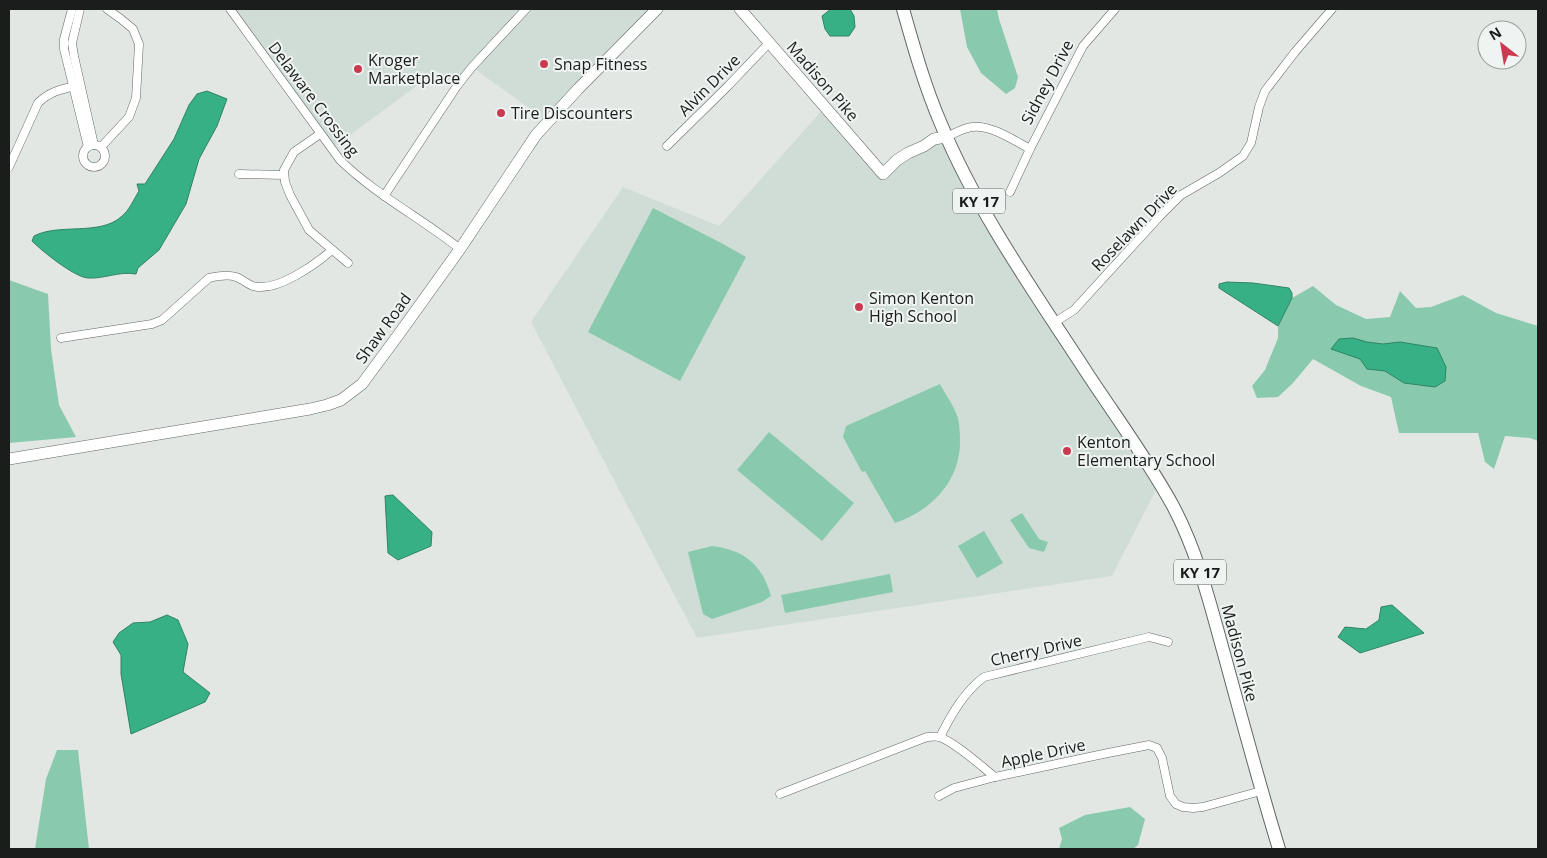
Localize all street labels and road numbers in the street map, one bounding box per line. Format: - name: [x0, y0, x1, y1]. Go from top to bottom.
- street label: Madison Pike: [782, 36, 864, 126]
- street label: Sidney Drive: [1016, 36, 1078, 128]
- street label: Delaware Crossing: [264, 37, 365, 161]
- street label: Alvin Drive: [673, 49, 745, 121]
- street label: Roselawn Drive: [1086, 178, 1182, 276]
- road number: KY 17: [953, 188, 1005, 214]
- street label: Shaw Road: [350, 288, 416, 368]
- road number: KY 17: [1174, 560, 1226, 584]
- street label: Madison Pike: [1217, 602, 1263, 704]
- street label: Cherry Drive: [988, 629, 1084, 671]
- street label: Apple Drive: [999, 733, 1087, 773]

